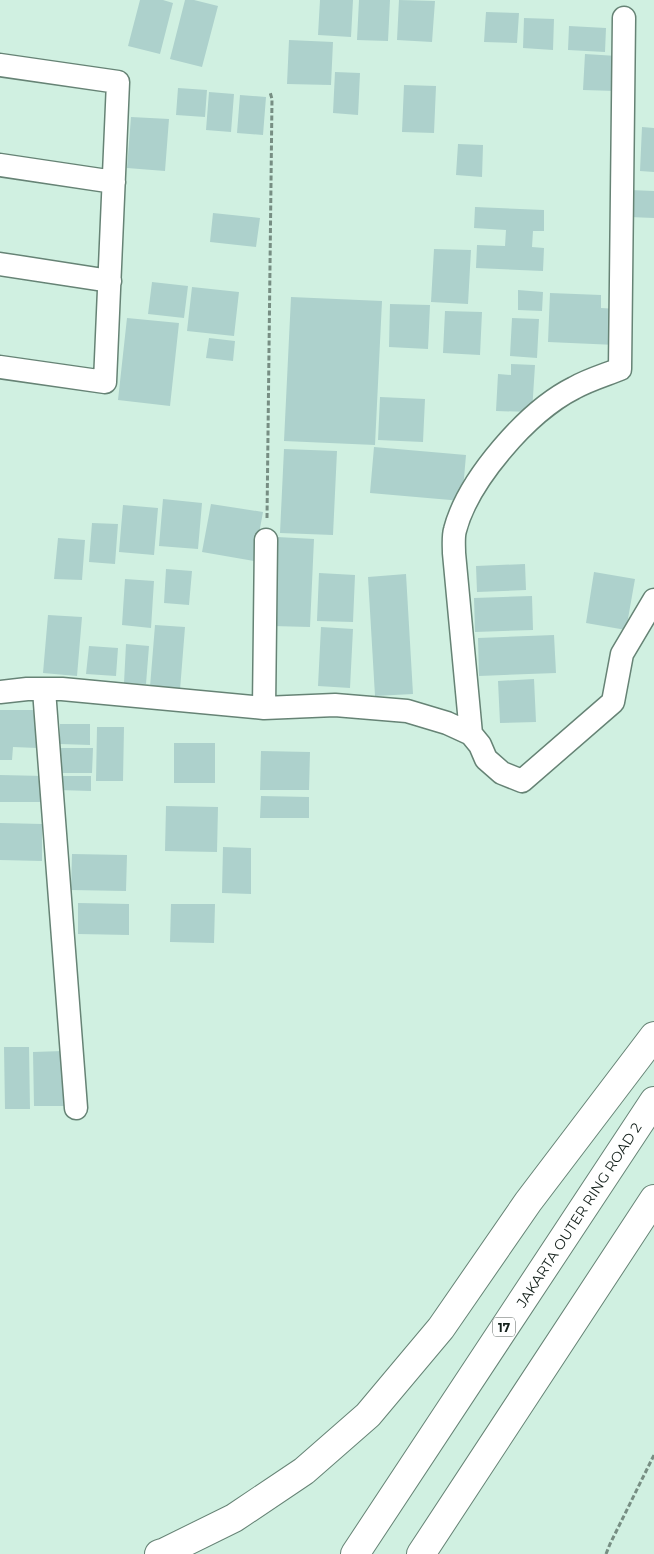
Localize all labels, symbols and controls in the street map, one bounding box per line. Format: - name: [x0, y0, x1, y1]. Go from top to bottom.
- street label: JAKARTA OUTER RING ROAD 2: [512, 1119, 646, 1312]
- road number: 17: [493, 1318, 515, 1336]

